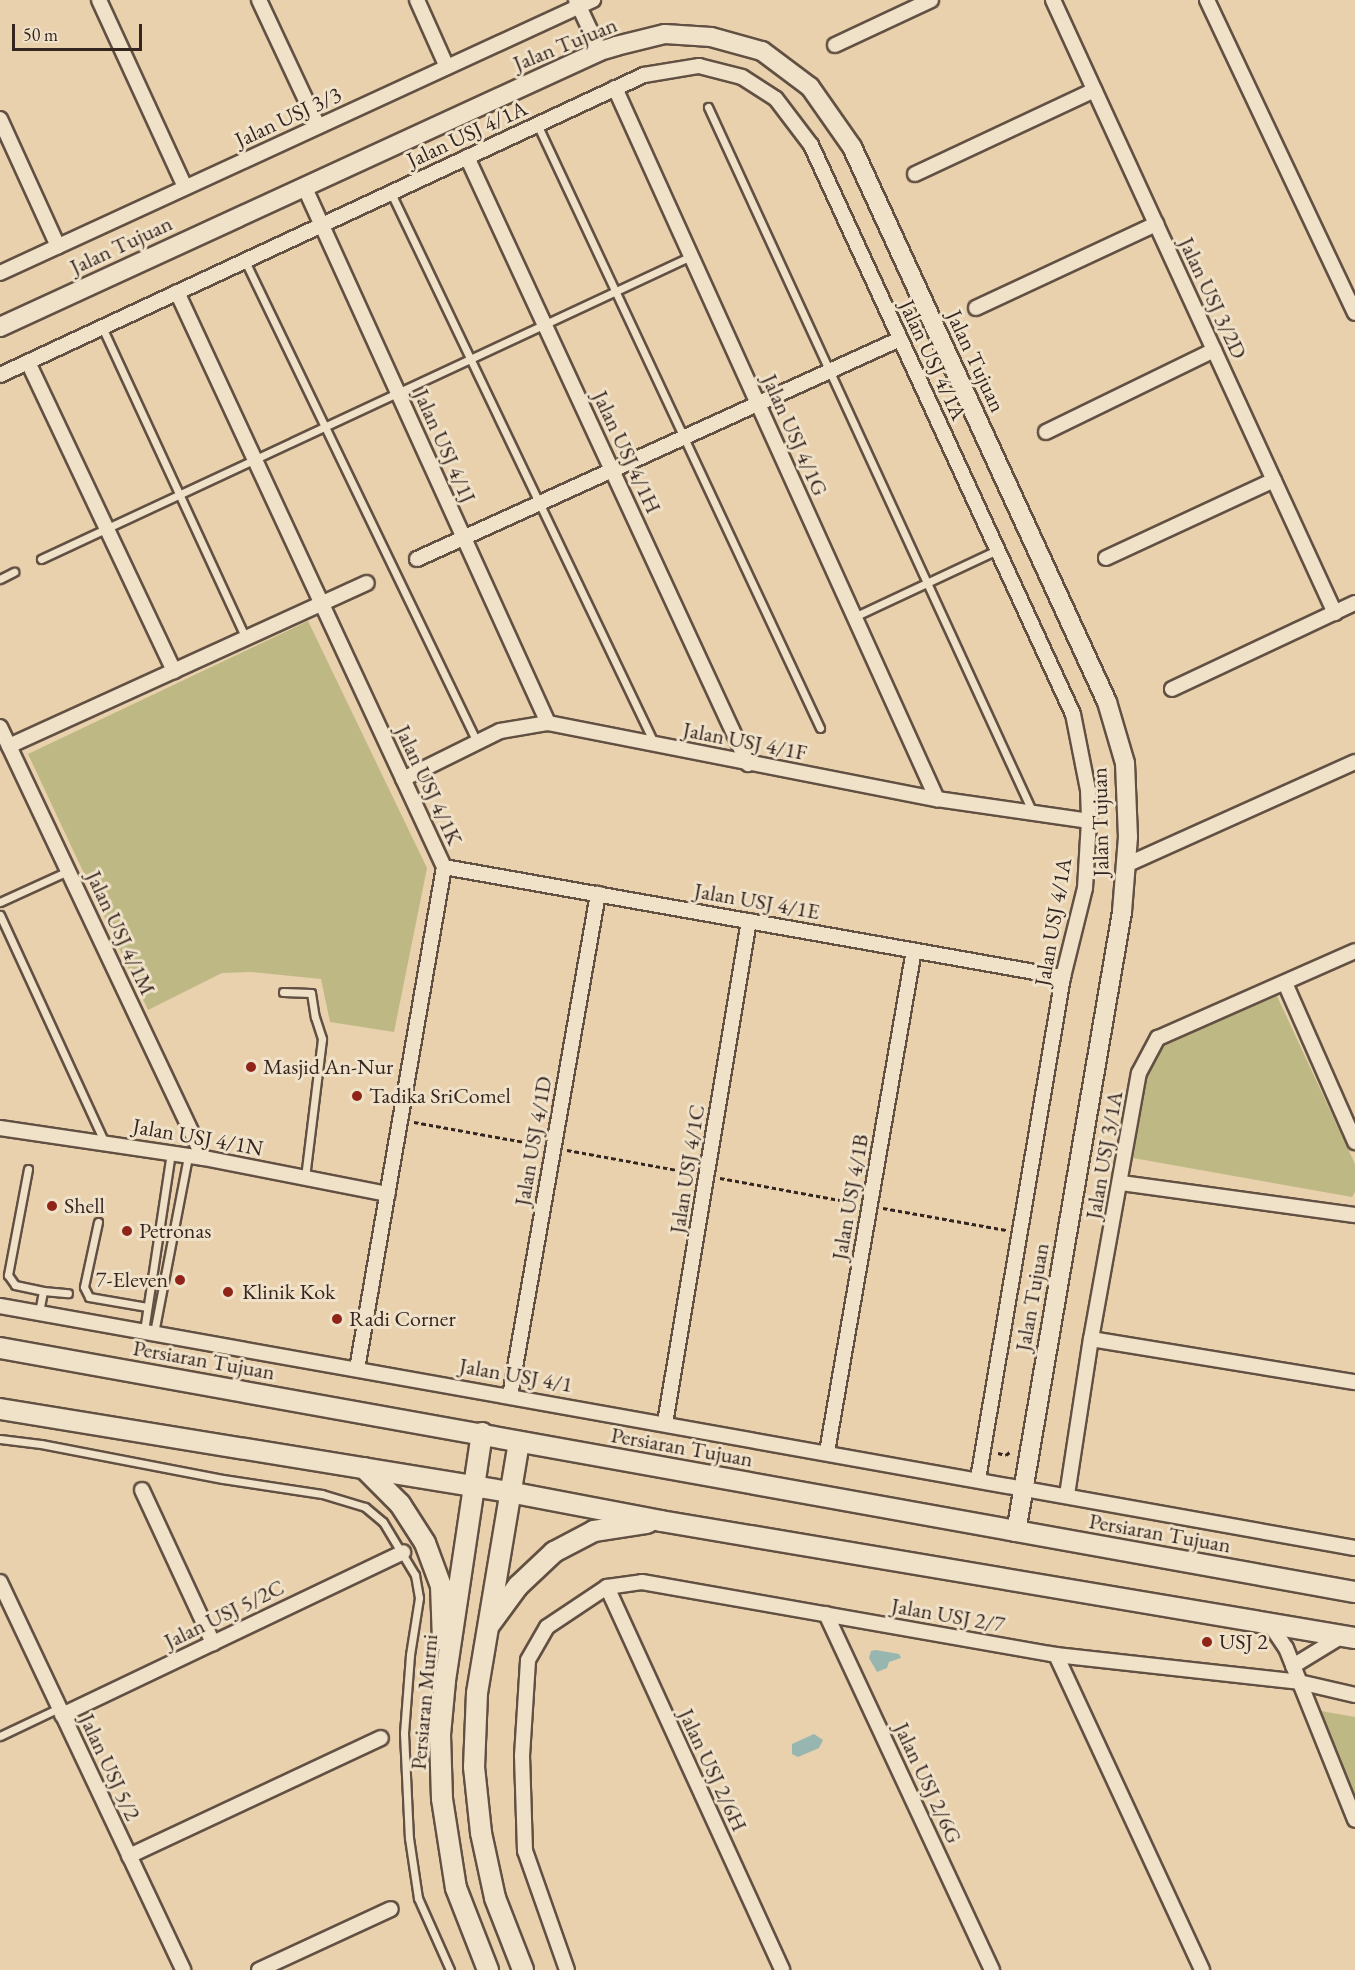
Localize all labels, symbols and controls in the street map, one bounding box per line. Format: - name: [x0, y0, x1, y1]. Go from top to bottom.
- street label: Jalan Tujuan: [509, 11, 621, 77]
- scale bar: [15, 12, 146, 50]
- text: 50 m: [23, 23, 58, 46]
- street label: Jalan USJ 3/3: [231, 81, 345, 153]
- street label: Jalan USJ 4/1A: [403, 95, 531, 173]
- street label: Jalan Tujuan: [66, 210, 176, 280]
- street label: Jalan USJ 3/2D: [1173, 233, 1253, 363]
- street label: Jalan USJ 4/1A: [894, 296, 972, 424]
- street label: Jalan Tujuan: [941, 306, 1011, 416]
- street label: Jalan USJ 4/1G: [756, 370, 834, 500]
- street label: Jalan USJ 4/1J: [408, 385, 482, 507]
- street label: Jalan USJ 4/1H: [587, 386, 667, 518]
- street label: Jalan USJ 4/1F: [681, 716, 809, 766]
- street label: Jalan USJ 4/1K: [390, 721, 468, 849]
- street label: Jalan Tujuan: [1086, 767, 1114, 877]
- street label: Jalan USJ 4/1A: [1029, 856, 1077, 988]
- street label: Jalan USJ 4/1M: [81, 867, 161, 999]
- street label: Jalan USJ 4/1E: [692, 877, 822, 925]
- place label: Masjid An-Nur: [263, 1054, 393, 1080]
- marker: Masjid An-Nur: [244, 1060, 258, 1074]
- street label: Jalan USJ 4/1D: [509, 1074, 557, 1208]
- place label: Tadika SriComel: [369, 1083, 511, 1109]
- marker: Tadika SriComel: [350, 1089, 364, 1103]
- street label: Jalan USJ 3/1A: [1080, 1089, 1128, 1221]
- street label: Jalan USJ 4/1C: [664, 1103, 710, 1235]
- street label: Jalan USJ 4/1N: [131, 1113, 265, 1161]
- street label: Jalan USJ 4/1B: [826, 1132, 874, 1262]
- place label: Shell: [64, 1193, 105, 1219]
- marker: Shell: [45, 1199, 59, 1213]
- place label: Petronas: [139, 1218, 211, 1244]
- marker: Petronas: [120, 1224, 134, 1238]
- street label: Jalan Tujuan: [1009, 1241, 1055, 1353]
- place label: 7-Eleven: [96, 1267, 168, 1293]
- marker: 7-Eleven: [173, 1273, 187, 1287]
- place label: Klinik Kok: [242, 1279, 335, 1305]
- marker: Klinik Kok: [219, 1283, 237, 1301]
- place label: Radi Corner: [349, 1306, 456, 1332]
- marker: Radi Corner: [330, 1312, 344, 1326]
- street label: Persiaran Tujuan: [131, 1335, 277, 1385]
- street label: Jalan USJ 4/1: [457, 1352, 575, 1398]
- street label: Persiaran Tujuan: [609, 1422, 755, 1472]
- street label: Persiaran Tujuan: [1087, 1508, 1233, 1558]
- street label: Jalan USJ 5/2C: [160, 1574, 288, 1654]
- street label: Jalan USJ 2/7: [889, 1592, 1007, 1638]
- place label: USJ 2: [1219, 1629, 1268, 1655]
- street label: Persiaran Murni: [405, 1633, 443, 1771]
- marker: USJ 2: [1200, 1635, 1214, 1649]
- street label: Jalan USJ 2/6H: [673, 1704, 753, 1836]
- street label: Jalan USJ 5/2: [74, 1710, 146, 1824]
- street label: Jalan USJ 2/6G: [888, 1718, 968, 1848]

